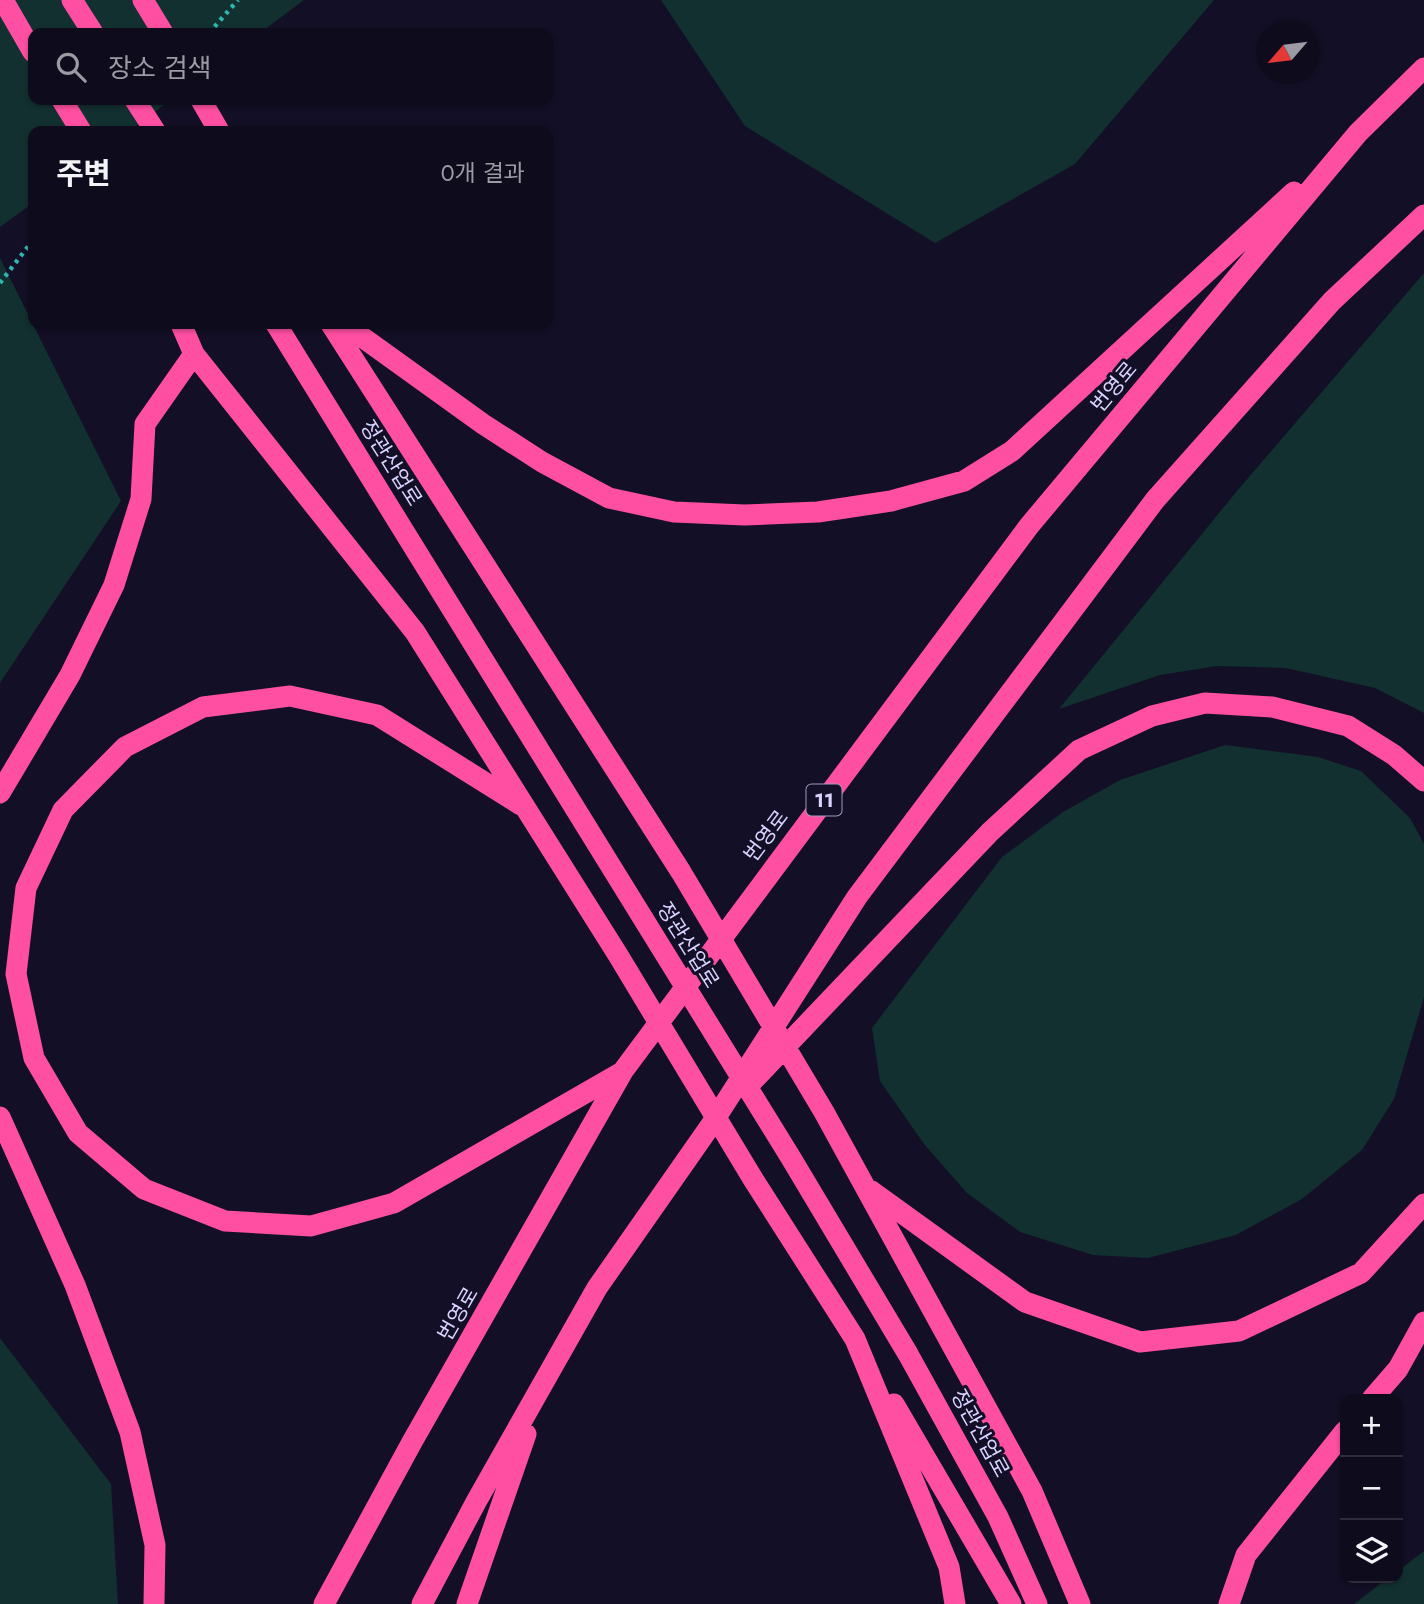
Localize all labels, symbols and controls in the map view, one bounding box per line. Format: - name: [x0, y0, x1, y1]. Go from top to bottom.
- north arrow: [1256, 21, 1319, 84]
- search box: [28, 28, 553, 105]
- icon: search: [52, 48, 90, 86]
- text: 장소 검색: [108, 49, 211, 87]
- text: 주변: [56, 152, 111, 195]
- text: 0개 결과: [441, 156, 525, 190]
- street label: 번영로: [1084, 355, 1144, 419]
- street label: 정관산업로: [353, 414, 429, 512]
- road number: 11: [806, 785, 842, 816]
- street label: 번영로: [737, 804, 795, 868]
- street label: 정관산업로: [650, 896, 726, 994]
- street label: 번영로: [431, 1281, 485, 1347]
- street label: 정관산업로: [943, 1383, 1017, 1483]
- map controls: [1340, 1394, 1403, 1583]
- button: +: [1340, 1394, 1403, 1457]
- button: −: [1340, 1457, 1403, 1520]
- button: layers: [1340, 1520, 1403, 1583]

